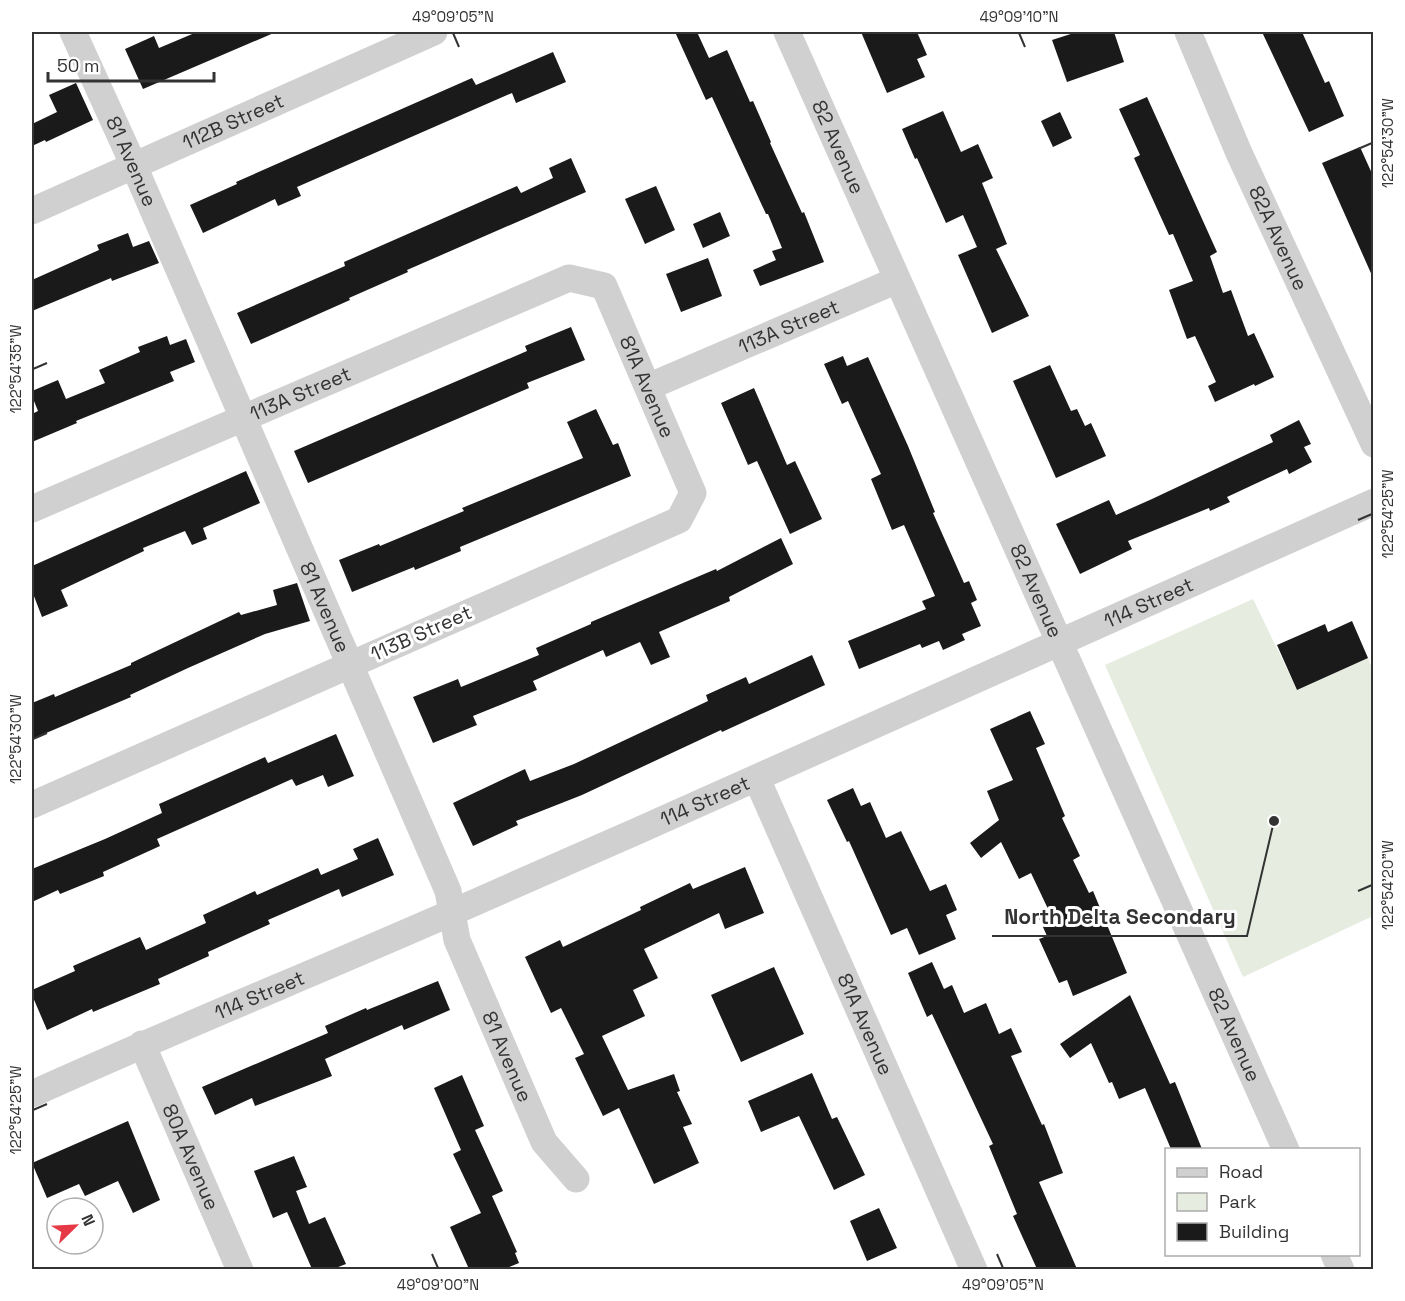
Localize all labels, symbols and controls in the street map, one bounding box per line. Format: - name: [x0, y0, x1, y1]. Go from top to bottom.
- text: 49°09'05"N: [412, 7, 494, 26]
- text: 49°09'10"N: [979, 7, 1059, 26]
- scale bar: [48, 45, 214, 83]
- text: 50 m: [57, 54, 99, 77]
- street label: 112B Street: [178, 88, 288, 155]
- street label: 82 Avenue: [806, 96, 871, 198]
- text: 122°54'30"W: [1378, 98, 1397, 188]
- street label: 81 Avenue: [100, 112, 163, 211]
- street label: 82A Avenue: [1243, 182, 1314, 294]
- street label: 113A Street: [734, 293, 843, 360]
- text: 122°54'35"W: [6, 324, 25, 414]
- street label: 81A Avenue: [614, 332, 681, 442]
- street label: 113A Street: [246, 360, 355, 427]
- text: 122°54'25"W: [1378, 469, 1397, 559]
- street label: 82 Avenue: [1004, 540, 1069, 642]
- street label: 81 Avenue: [294, 558, 356, 657]
- street label: 114 Street: [1100, 571, 1197, 634]
- street label: 113B Street: [366, 599, 476, 667]
- text: 122°54'30"W: [6, 694, 25, 784]
- street label: 114 Street: [656, 770, 754, 832]
- text: 122°54'20"W: [1378, 840, 1397, 930]
- callout: North Delta Secondary: [992, 897, 1247, 936]
- text: North Delta Secondary: [1004, 903, 1236, 930]
- street label: 114 Street: [210, 964, 308, 1026]
- street label: 81A Avenue: [831, 969, 899, 1079]
- street label: 82 Avenue: [1202, 984, 1267, 1086]
- street label: 81 Avenue: [476, 1007, 538, 1106]
- text: 122°54'25"W: [6, 1065, 25, 1155]
- street label: 80A Avenue: [156, 1100, 225, 1214]
- legend: [1165, 1148, 1360, 1256]
- text: Road: [1219, 1160, 1263, 1183]
- text: Park: [1219, 1190, 1257, 1213]
- north arrow: [45, 1196, 105, 1256]
- text: N: [76, 1211, 100, 1229]
- text: Building: [1219, 1220, 1289, 1243]
- text: 49°09'00"N: [397, 1275, 479, 1294]
- text: 49°09'05"N: [962, 1275, 1044, 1294]

